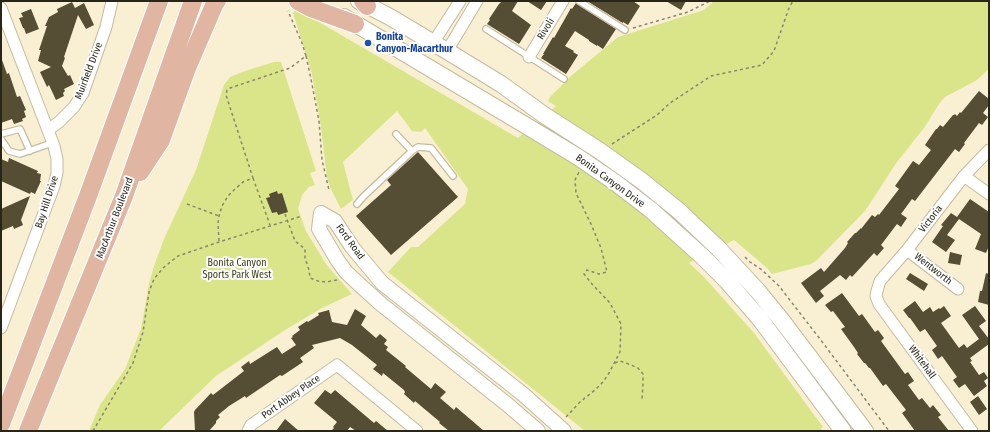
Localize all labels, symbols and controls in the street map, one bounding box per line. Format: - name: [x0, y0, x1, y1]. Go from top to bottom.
- street label: Rivoli: [535, 16, 557, 42]
- place label: Bonita Canyon-Macarthur: [376, 31, 453, 54]
- marker: Bonita Canyon-Macarthur: [363, 38, 373, 48]
- street label: Muirfield Drive: [73, 41, 105, 101]
- street label: Bonita Canyon Drive: [573, 152, 647, 210]
- street label: Bay Hill Drive: [33, 174, 61, 230]
- street label: MacArthur Boulevard: [94, 176, 136, 260]
- street label: Victoria: [917, 203, 945, 235]
- street label: Ford Road: [333, 222, 367, 262]
- street label: Wentworth: [912, 251, 954, 287]
- park label: Bonita Canyon Sports Park West: [203, 257, 271, 280]
- street label: Whitehall: [906, 343, 938, 381]
- street label: Port Abbey Place: [259, 372, 323, 422]

